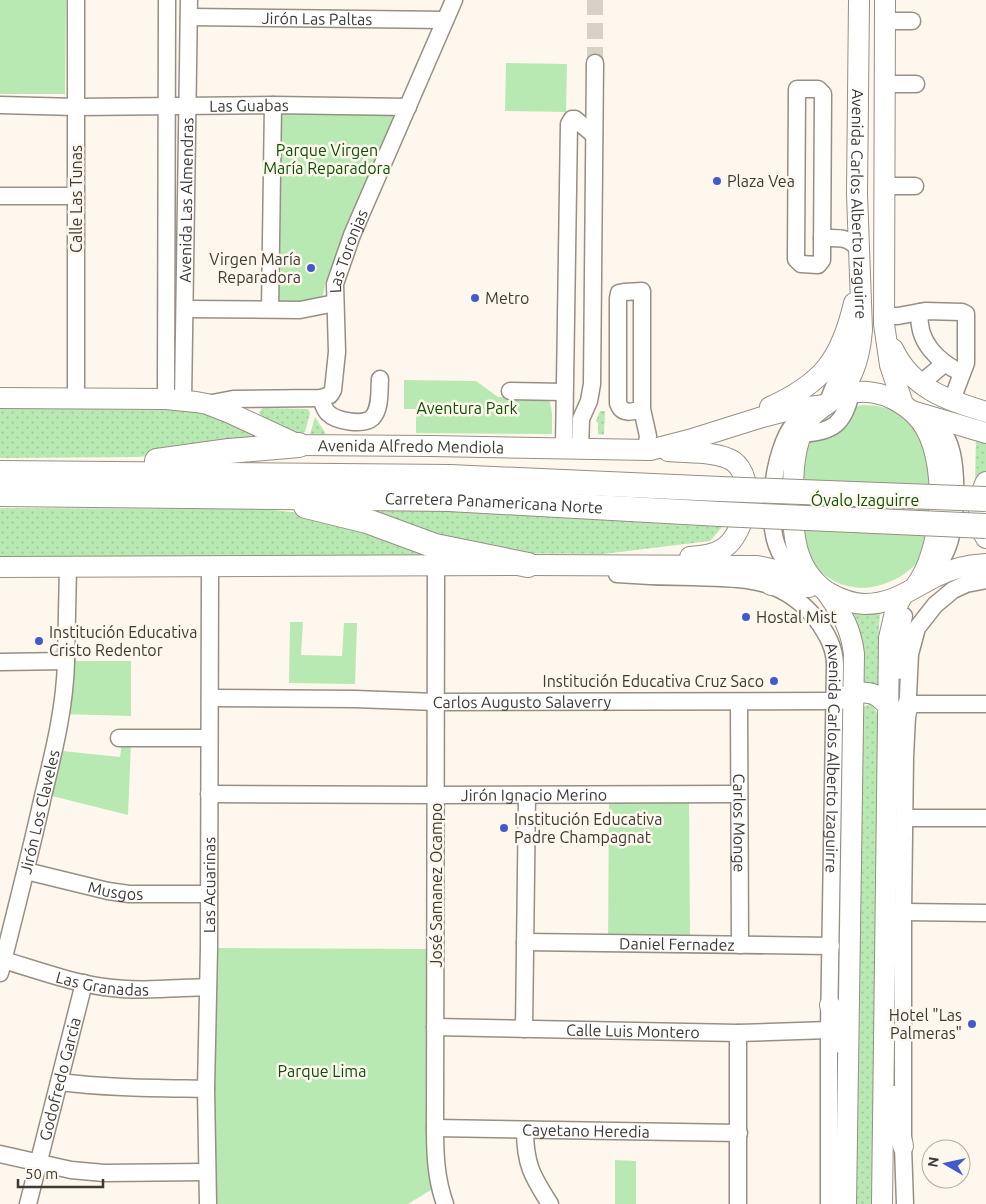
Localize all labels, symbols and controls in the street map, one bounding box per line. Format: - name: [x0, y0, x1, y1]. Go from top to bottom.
- street label: Jirón Las Paltas: [262, 9, 372, 28]
- street label: Avenida Carlos Alberto Izaguirre: [848, 89, 871, 320]
- street label: Las Guabas: [209, 96, 289, 115]
- street label: Avenida Las Almendras: [176, 117, 196, 283]
- park label: Parque Virgen María Reparadora: [263, 141, 391, 177]
- street label: Calle Las Tunas: [67, 145, 85, 253]
- place label: Plaza Vea: [727, 172, 795, 190]
- marker: Plaza Vea: [711, 175, 723, 187]
- street label: Las Toronjas: [326, 206, 371, 293]
- place label: Virgen María Reparadora: [209, 250, 301, 286]
- marker: Virgen María Reparadora: [305, 262, 317, 274]
- place label: Metro: [485, 289, 529, 307]
- marker: Metro: [469, 292, 481, 304]
- park label: Aventura Park: [416, 399, 518, 417]
- street label: Avenida Alfredo Mendiola: [318, 436, 504, 456]
- street label: Carretera Panamericana Norte: [385, 489, 603, 517]
- park label: Óvalo Izaguirre: [811, 490, 919, 509]
- place label: Hostal Mist: [756, 608, 838, 626]
- marker: Hostal Mist: [740, 611, 752, 623]
- place label: Institución Educativa Cristo Redentor: [49, 623, 197, 659]
- marker: Institución Educativa Cristo Redentor: [33, 635, 45, 647]
- street label: Avenida Carlos Alberto Izaguirre: [822, 640, 844, 873]
- place label: Institución Educativa Cruz Saco: [543, 672, 764, 690]
- marker: Institución Educativa Cruz Saco: [768, 675, 780, 687]
- street label: Carlos Augusto Salaverry: [433, 693, 611, 711]
- street label: Jirón Los Claveles: [16, 748, 63, 876]
- street label: Carlos Monge: [730, 774, 749, 872]
- street label: Jirón Ignacio Merino: [461, 785, 607, 804]
- street label: José Samanez Ocampo: [427, 803, 445, 967]
- place label: Institución Educativa Padre Champagnat: [514, 810, 662, 846]
- marker: Institución Educativa Padre Champagnat: [498, 822, 510, 834]
- street label: Las Acuarinas: [200, 837, 218, 933]
- street label: Musgos: [86, 877, 143, 903]
- street label: Daniel Fernadez: [619, 934, 735, 954]
- street label: Las Granadas: [54, 968, 149, 998]
- place label: Hotel "Las Palmeras": [889, 1006, 962, 1042]
- street label: Godofredo Garcia: [35, 1015, 84, 1143]
- marker: Hotel "Las Palmeras": [966, 1018, 978, 1030]
- street label: Calle Luis Montero: [566, 1021, 700, 1041]
- park label: Parque Lima: [278, 1062, 366, 1080]
- street label: Cayetano Heredia: [522, 1120, 650, 1141]
- north arrow: [921, 1139, 971, 1189]
- scale bar: [18, 1156, 102, 1188]
- text: N: [924, 1156, 942, 1168]
- text: 50 m: [25, 1165, 58, 1182]

